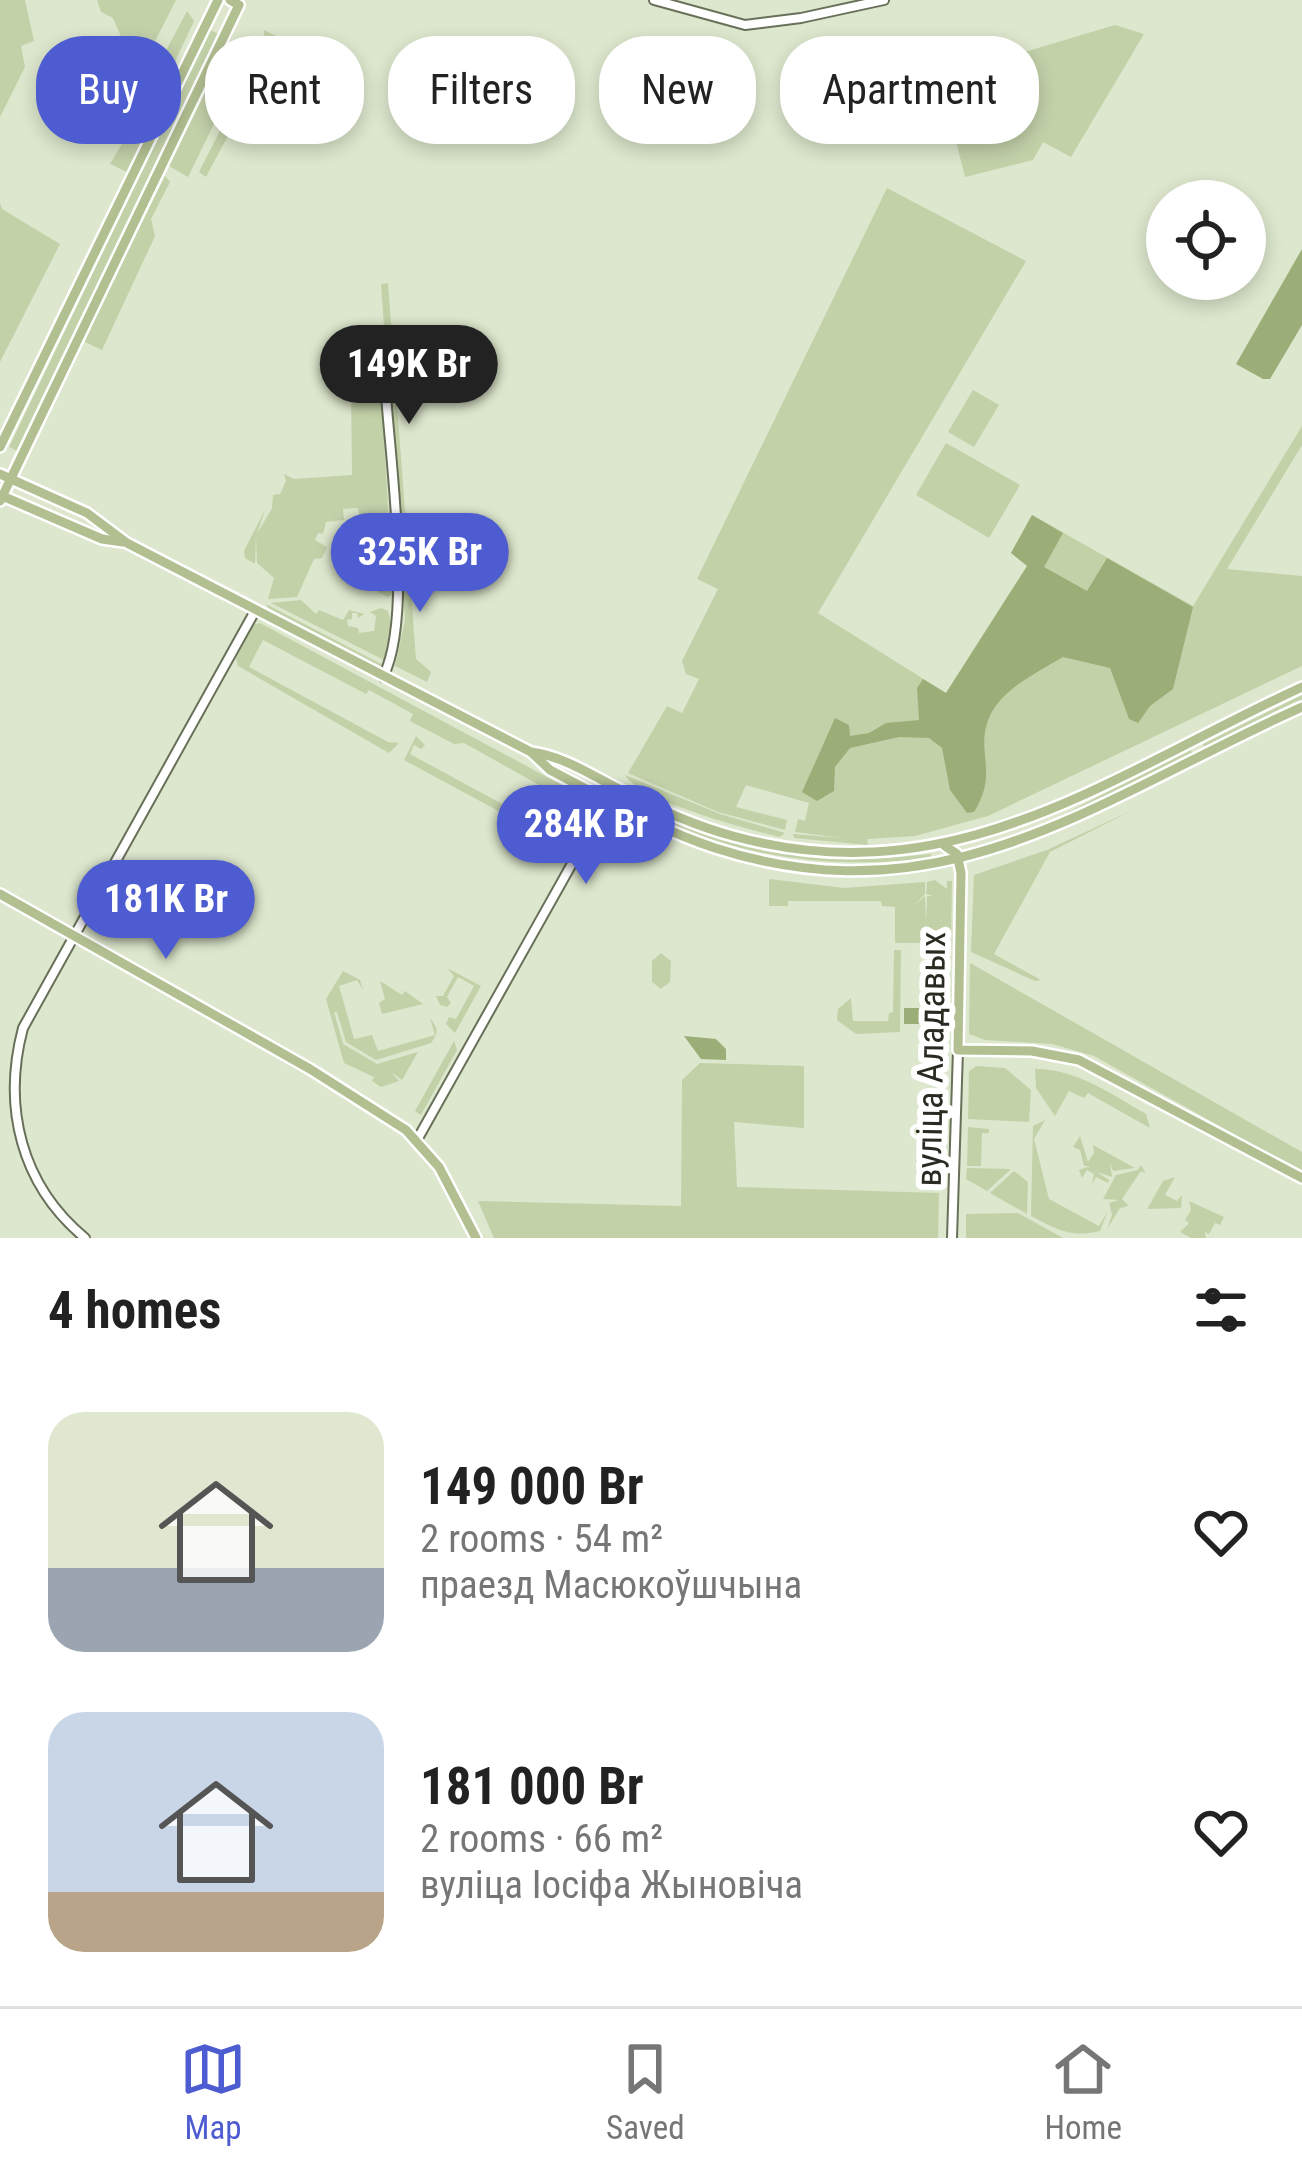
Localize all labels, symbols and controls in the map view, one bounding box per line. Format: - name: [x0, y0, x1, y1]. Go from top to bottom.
- chip: Buy: [36, 36, 181, 144]
- chip: Rent: [205, 36, 364, 144]
- chip: Filters: [388, 36, 575, 144]
- chip: New: [599, 36, 756, 144]
- chip: Apartment: [780, 36, 1039, 144]
- map controls: [1146, 180, 1266, 300]
- button: locate: [1146, 180, 1266, 300]
- pin: 149K Br: [298, 325, 520, 427]
- text: 149K Br: [347, 341, 471, 387]
- pin: 325K Br: [309, 513, 531, 615]
- text: 325K Br: [358, 529, 482, 575]
- pin: 284K Br: [475, 785, 697, 887]
- text: 284K Br: [524, 801, 648, 847]
- pin: 181K Br: [55, 860, 277, 962]
- text: 181K Br: [104, 876, 228, 922]
- street label: вуліца Аладавых: [908, 931, 954, 1187]
- icon: filters: [1188, 1277, 1254, 1343]
- text: 4 homes: [48, 1281, 221, 1340]
- text: 149 000 Br: [420, 1457, 644, 1516]
- icon: home: [144, 1460, 288, 1604]
- icon: heart: [1188, 1499, 1254, 1565]
- text: 2 rooms · 54 m²: [420, 1516, 663, 1562]
- text: праезд Масюкоўшчына: [420, 1562, 802, 1608]
- text: 181 000 Br: [420, 1757, 644, 1816]
- icon: home: [144, 1760, 288, 1904]
- icon: heart: [1188, 1799, 1254, 1865]
- text: 2 rooms · 66 m²: [420, 1816, 663, 1862]
- text: вуліца Іосіфа Жыновіча: [420, 1862, 803, 1908]
- tab: Map: [180, 2036, 246, 2147]
- tab: Saved: [606, 2036, 685, 2147]
- tab: Home: [1045, 2036, 1122, 2147]

